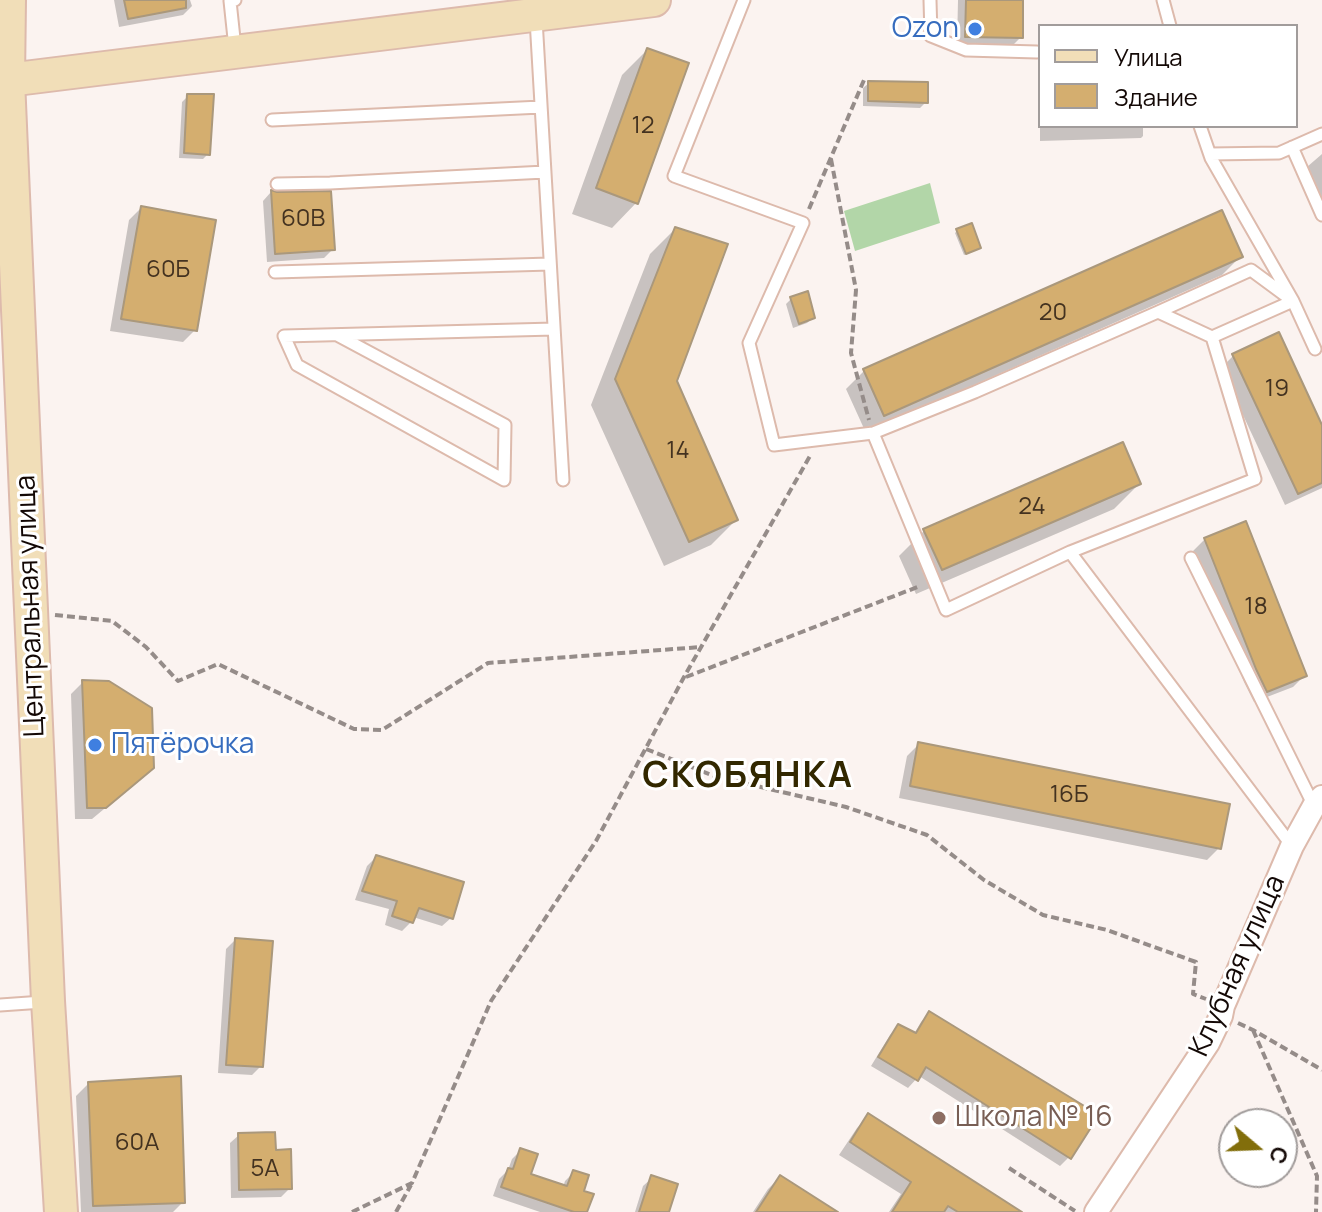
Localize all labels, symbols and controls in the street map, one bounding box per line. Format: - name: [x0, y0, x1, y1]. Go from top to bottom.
- place label: Ozon: [892, 12, 959, 46]
- marker: Ozon: [966, 20, 984, 38]
- legend: [1038, 24, 1298, 128]
- text: Улица: [1114, 40, 1183, 73]
- text: Здание: [1114, 80, 1198, 113]
- house number: 12: [631, 112, 655, 140]
- house number: 60В: [281, 205, 325, 233]
- house number: 60Б: [146, 256, 190, 284]
- house number: 20: [1039, 299, 1067, 327]
- house number: 19: [1265, 375, 1289, 403]
- house number: 14: [666, 437, 690, 465]
- street label: Центральная улица: [10, 474, 52, 738]
- house number: 24: [1018, 493, 1046, 521]
- house number: 18: [1244, 593, 1268, 621]
- place label: Пятёрочка: [111, 728, 254, 762]
- marker: Пятёрочка: [86, 736, 104, 754]
- district label: СКОБЯНКА: [642, 755, 854, 799]
- house number: 16Б: [1050, 781, 1088, 809]
- street label: Клубная улица: [1183, 870, 1293, 1062]
- place label: Школа № 16: [955, 1101, 1113, 1135]
- north arrow: [1218, 1108, 1298, 1188]
- marker: Школа № 16: [930, 1109, 948, 1127]
- house number: 60А: [115, 1129, 159, 1157]
- text: С: [1262, 1143, 1296, 1168]
- house number: 5А: [250, 1155, 280, 1183]

